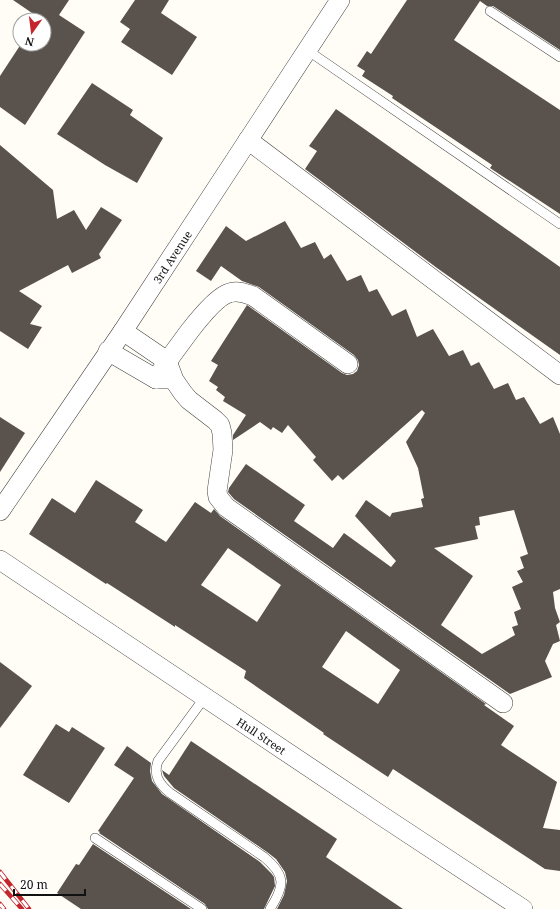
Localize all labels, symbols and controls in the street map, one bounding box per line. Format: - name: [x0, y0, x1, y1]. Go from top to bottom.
- north arrow: [12, 12, 52, 52]
- text: N: [23, 34, 35, 51]
- street label: 3rd Avenue: [149, 227, 195, 286]
- street label: Hull Street: [234, 714, 289, 757]
- scale bar: [14, 871, 85, 897]
- text: 20 m: [20, 876, 48, 893]

